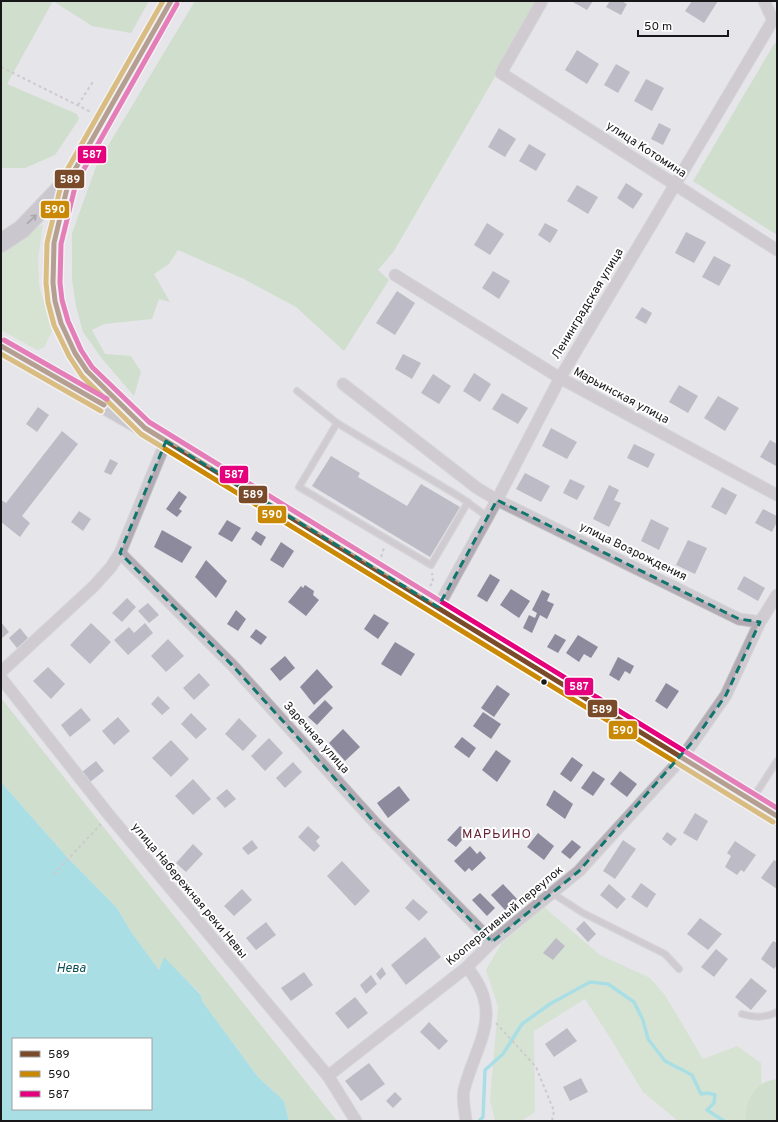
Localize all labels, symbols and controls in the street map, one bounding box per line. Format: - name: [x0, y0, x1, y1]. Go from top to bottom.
- scale bar: [638, 12, 728, 38]
- text: 50 m: [644, 19, 672, 35]
- street label: улица Котомина: [603, 118, 689, 182]
- line badge: 587: [77, 145, 107, 164]
- text: 587: [82, 148, 102, 162]
- line badge: 589: [54, 169, 85, 189]
- text: 589: [60, 173, 80, 187]
- line badge: 590: [40, 200, 70, 219]
- text: 590: [45, 203, 65, 217]
- one-way arrow: [27, 215, 37, 224]
- street label: Ленинградская улица: [548, 245, 628, 363]
- street label: Марьинская улица: [570, 364, 672, 428]
- line badge: 587: [219, 465, 249, 484]
- text: 587: [224, 468, 244, 482]
- line badge: 589: [238, 485, 268, 504]
- text: 589: [243, 488, 263, 502]
- line badge: 590: [257, 505, 287, 524]
- text: 590: [262, 508, 282, 522]
- street label: улица Возрождения: [577, 519, 689, 585]
- unlabelled marker: [539, 677, 549, 687]
- line badge: 587: [564, 677, 594, 696]
- text: 587: [569, 680, 589, 694]
- street label: Заречная улица: [279, 698, 353, 778]
- line badge: 589: [587, 699, 618, 718]
- text: 589: [592, 703, 612, 717]
- line badge: 590: [608, 720, 638, 740]
- text: 590: [613, 724, 633, 738]
- street label: улица Набережная реки Невы: [127, 820, 251, 962]
- district label: МАРЬИНО: [462, 827, 532, 843]
- street label: Кооперативный переулок: [443, 862, 567, 970]
- water label: Нева: [56, 961, 86, 977]
- legend: [12, 1038, 152, 1110]
- text: 589: [48, 1047, 70, 1063]
- text: 590: [48, 1067, 70, 1083]
- text: 587: [48, 1087, 69, 1103]

